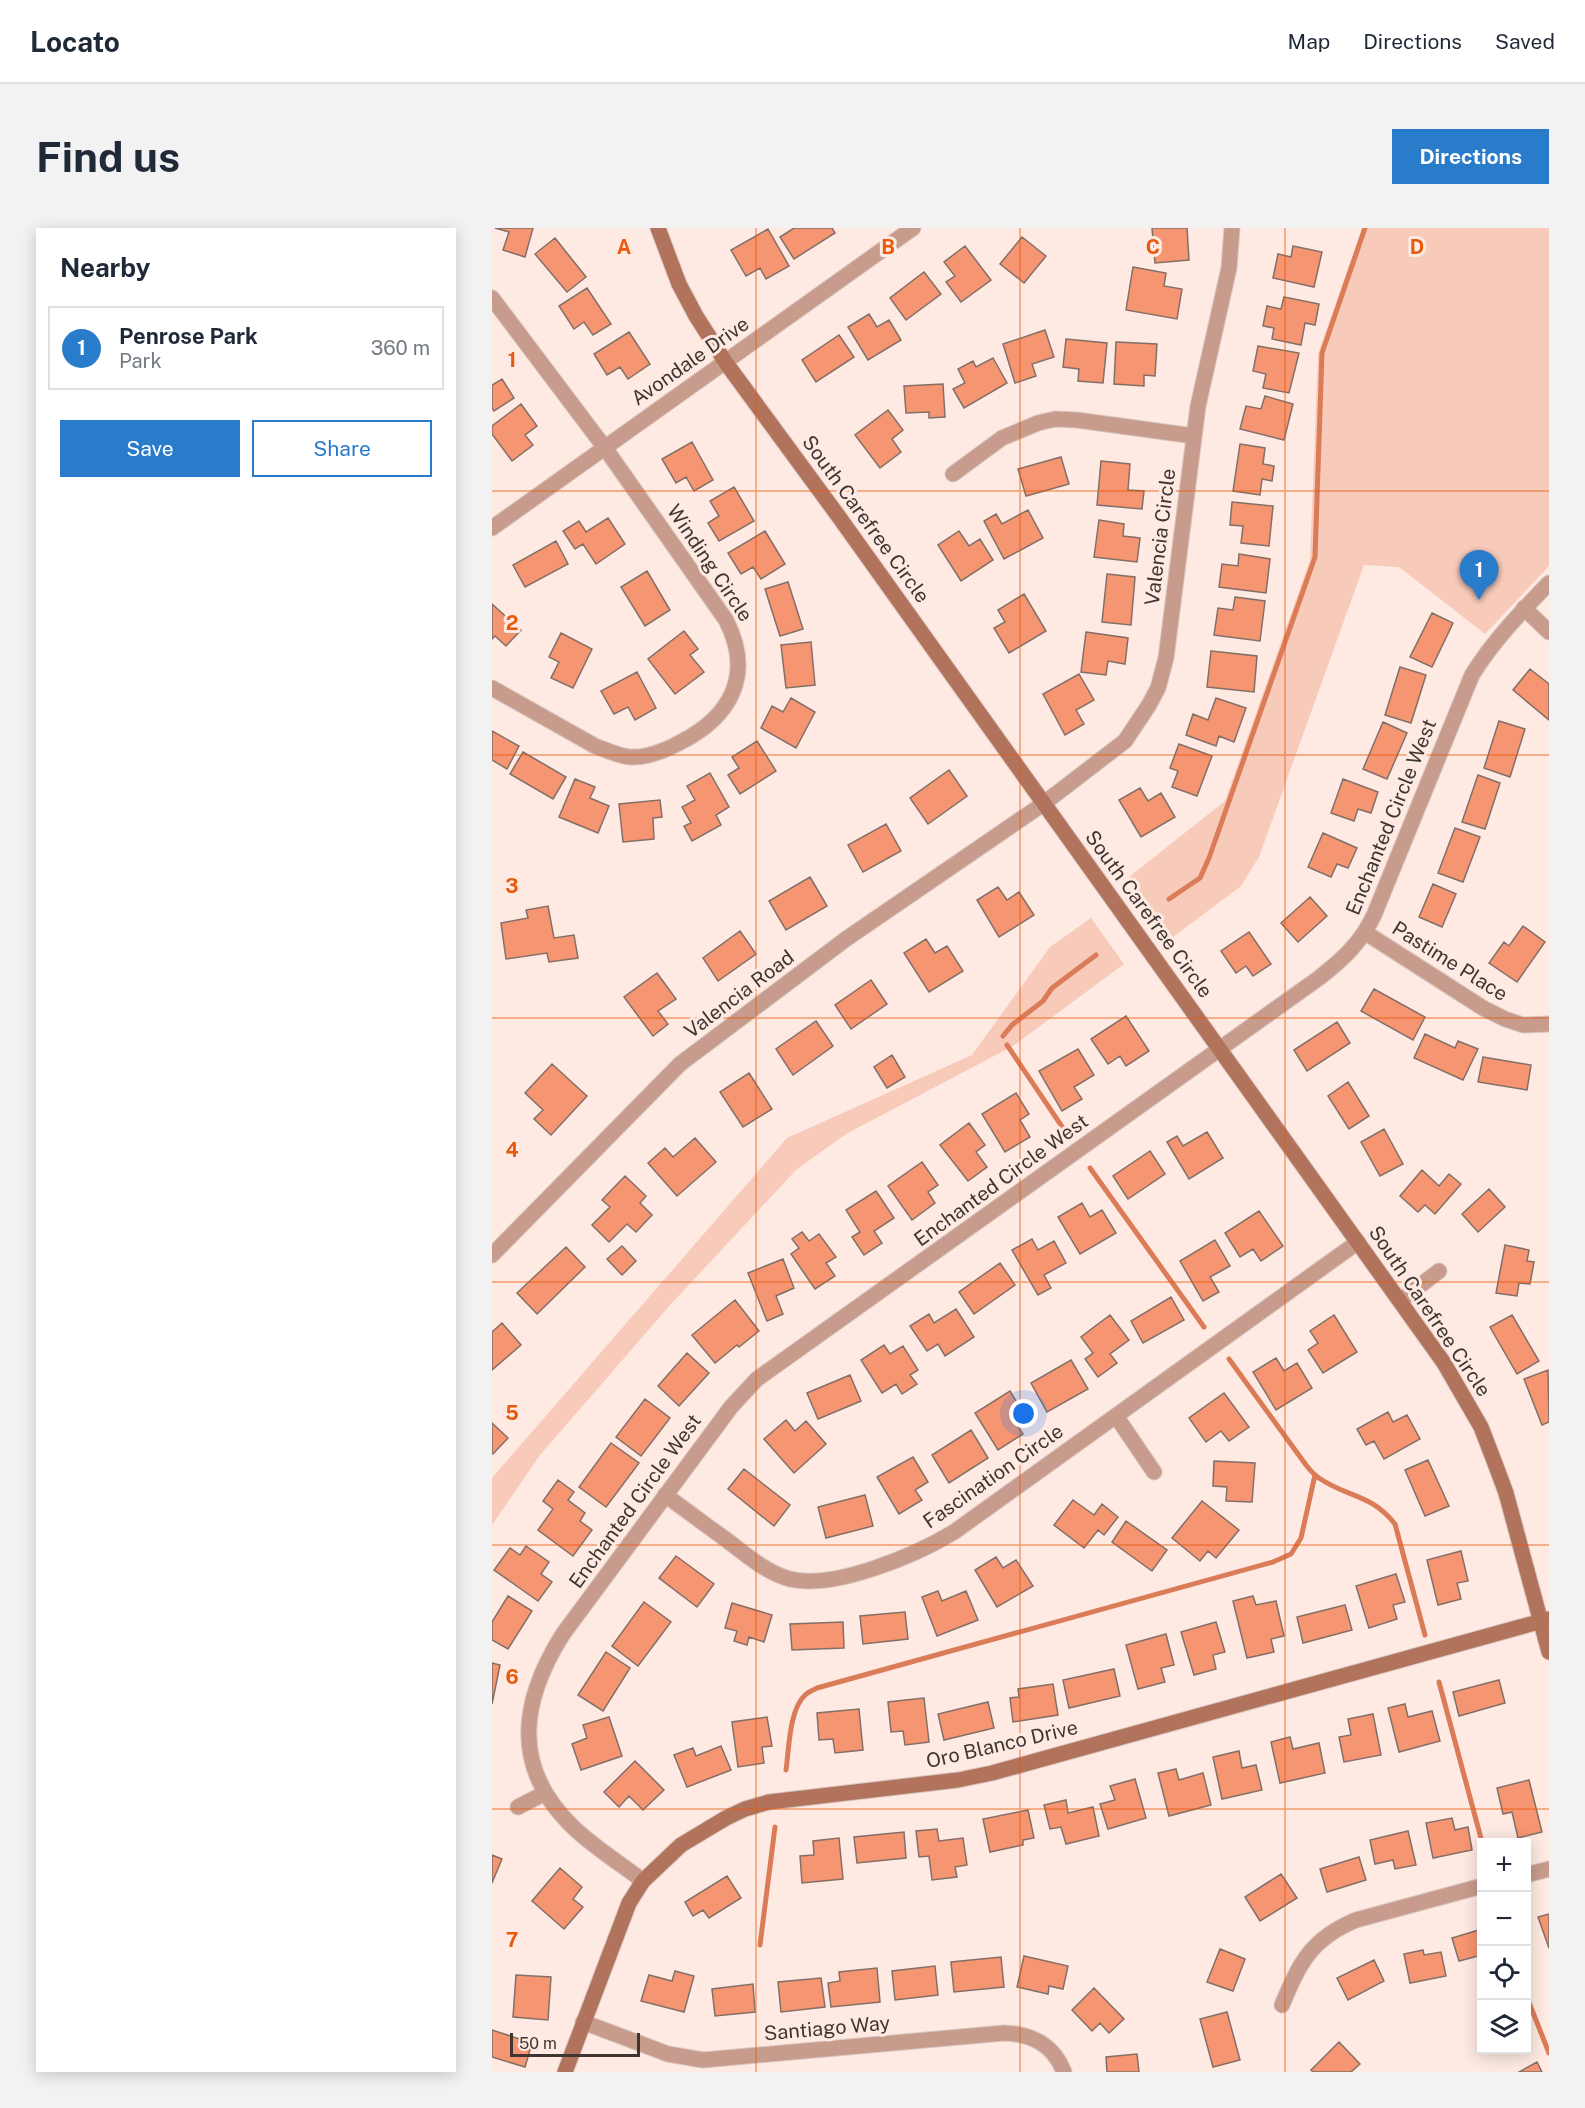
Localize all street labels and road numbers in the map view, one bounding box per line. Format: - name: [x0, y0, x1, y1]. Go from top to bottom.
- street label: Avondale Drive: [627, 312, 753, 410]
- street label: South Carefree Circle: [797, 431, 935, 607]
- street label: Valencia Circle: [1140, 467, 1180, 607]
- street label: Winding Circle: [662, 500, 758, 626]
- street label: Enchanted Circle West: [1341, 716, 1441, 918]
- street label: South Carefree Circle: [1080, 826, 1218, 1002]
- street label: Pastime Place: [1388, 916, 1512, 1006]
- street label: Valencia Road: [679, 945, 799, 1043]
- street label: Enchanted Circle West: [909, 1109, 1093, 1251]
- street label: South Carefree Circle: [1364, 1221, 1496, 1401]
- street label: Enchanted Circle West: [564, 1409, 706, 1593]
- street label: Fascination Circle: [918, 1419, 1068, 1533]
- street label: Oro Blanco Drive: [924, 1715, 1080, 1773]
- street label: Santiago Way: [763, 2011, 891, 2045]

